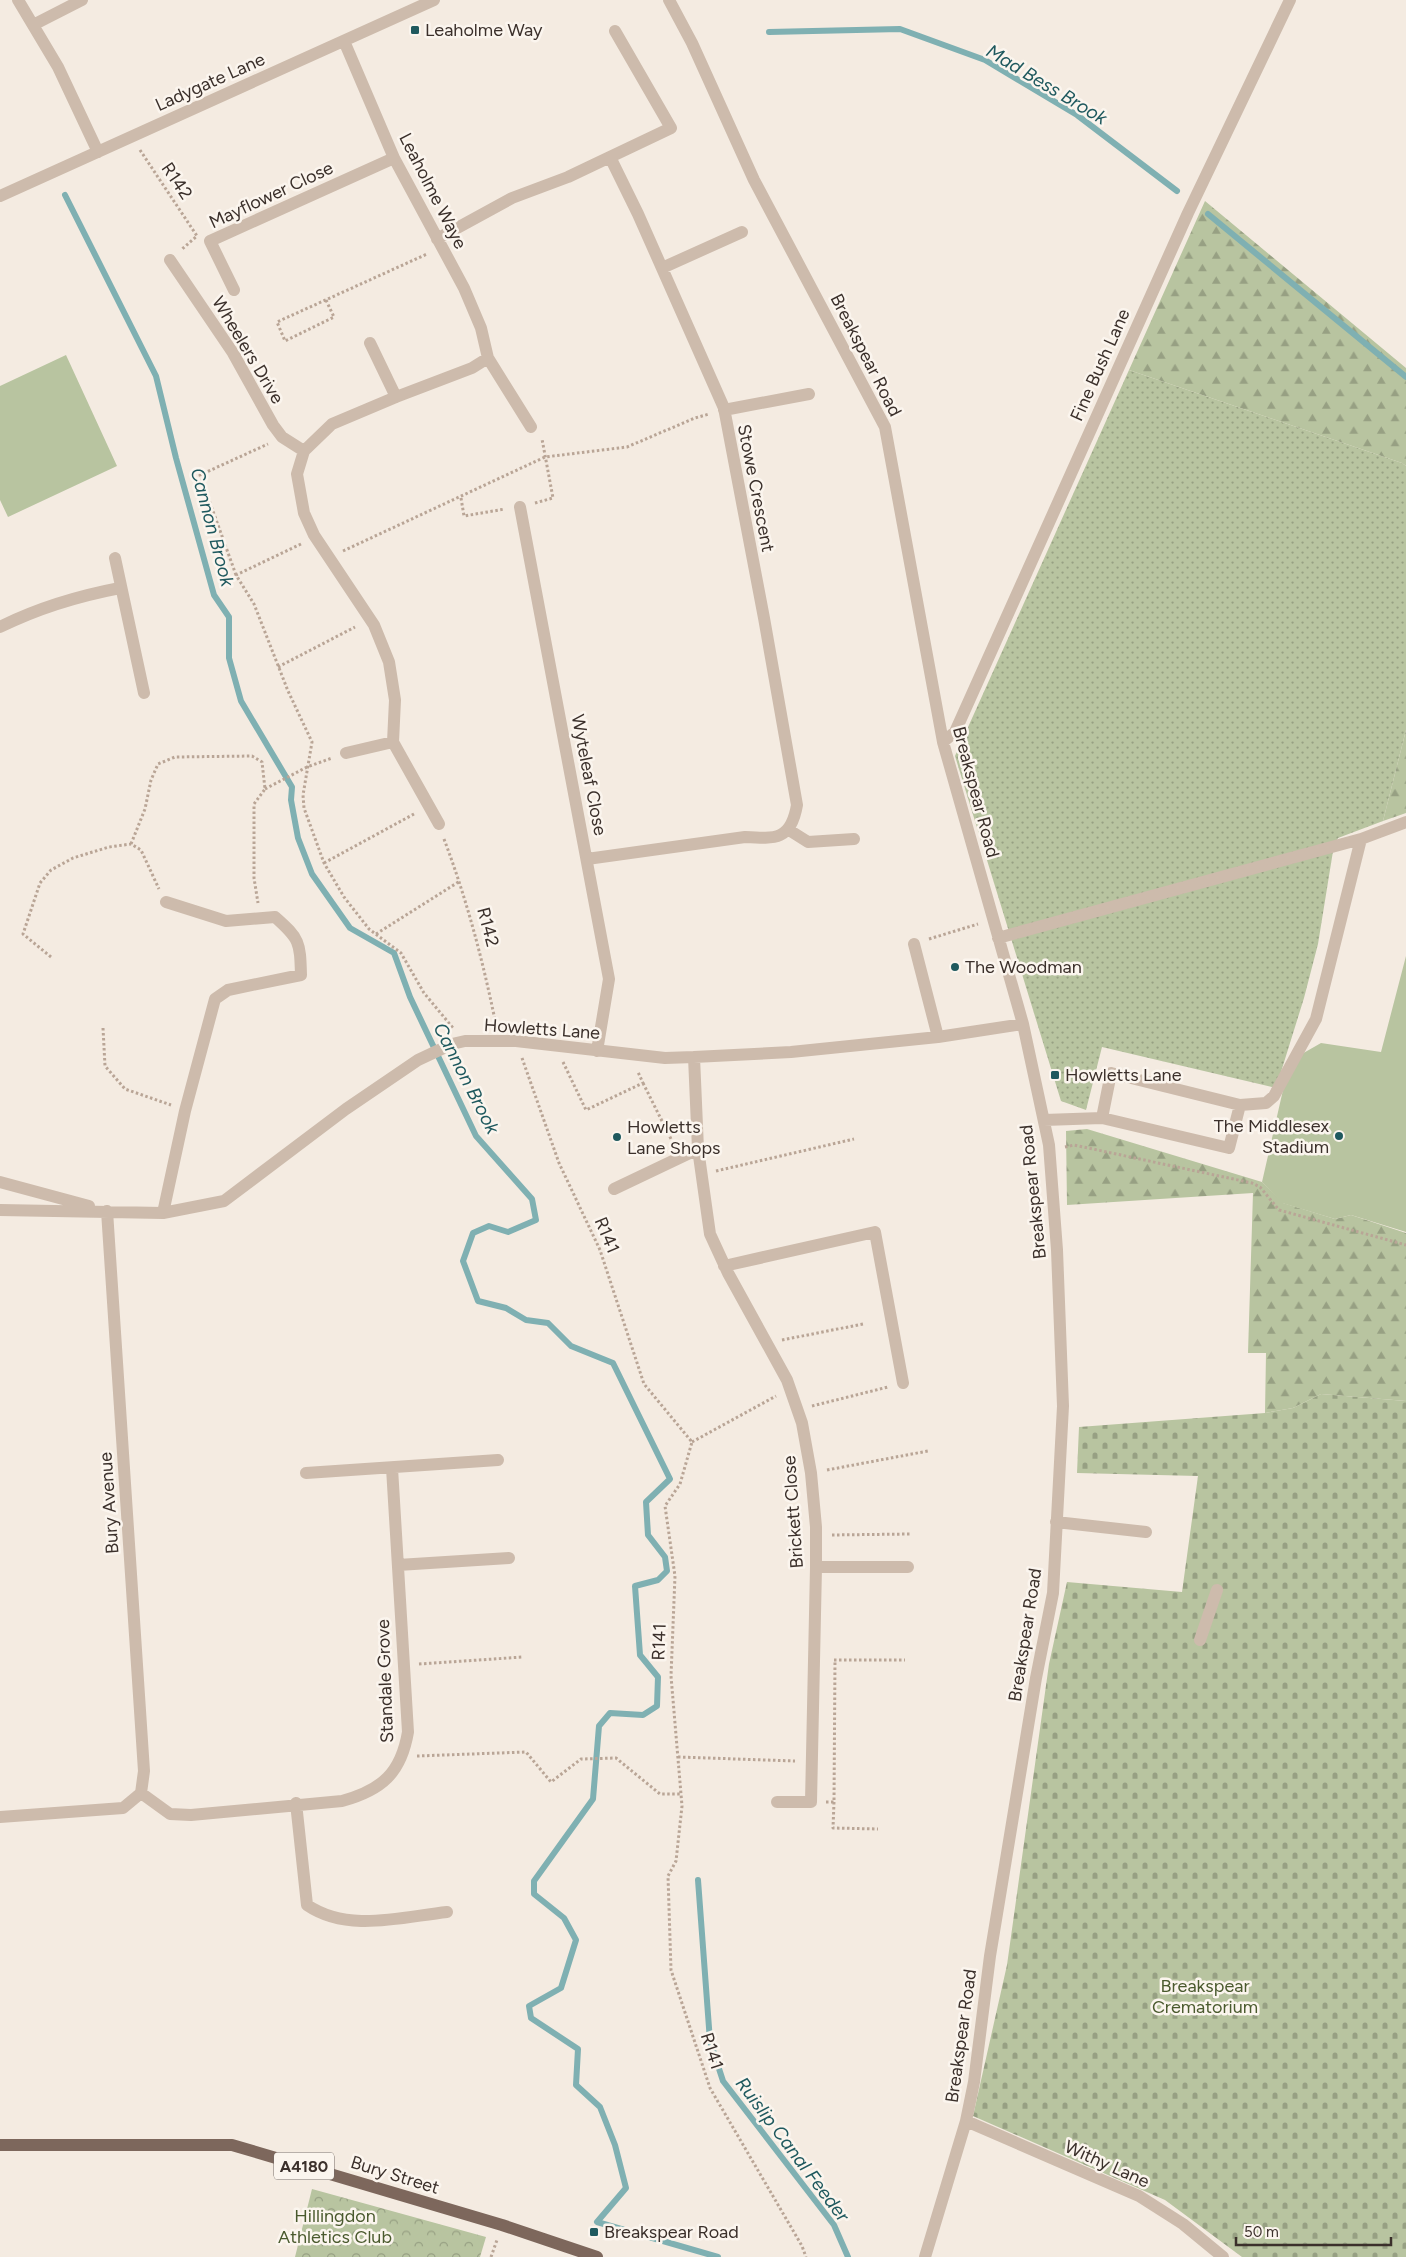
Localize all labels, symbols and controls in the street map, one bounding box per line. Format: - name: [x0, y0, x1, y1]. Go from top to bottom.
- place label: Leaholme Way: [425, 19, 543, 41]
- marker: Leaholme Way: [409, 24, 421, 36]
- water label: Mad Bess Brook: [982, 39, 1112, 130]
- street label: Ladygate Lane: [152, 48, 268, 116]
- street label: Leaholme Waye: [394, 129, 472, 253]
- street label: Mayflower Close: [205, 157, 337, 233]
- street label: R142: [157, 158, 197, 204]
- street label: Breakspear Road: [826, 290, 906, 420]
- street label: Wheelers Drive: [207, 292, 289, 408]
- street label: Fine Bush Lane: [1065, 305, 1135, 425]
- street label: Stowe Crescent: [733, 422, 779, 554]
- water label: Cannon Brook: [186, 465, 240, 590]
- street label: Wyteleaf Close: [566, 713, 612, 838]
- street label: Breakspear Road: [948, 724, 1004, 860]
- street label: R142: [472, 905, 504, 949]
- place label: The Woodman: [965, 956, 1082, 978]
- marker: The Woodman: [949, 961, 961, 973]
- street label: Howletts Lane: [483, 1014, 601, 1044]
- water label: Cannon Brook: [429, 1019, 505, 1138]
- place label: Howletts Lane: [1065, 1064, 1182, 1086]
- marker: Howletts Lane: [1049, 1069, 1061, 1081]
- place label: The Middlesex Stadium: [1214, 1115, 1329, 1158]
- place label: Howletts Lane Shops: [627, 1116, 720, 1159]
- street label: Breakspear Road: [1015, 1124, 1051, 1260]
- marker: The Middlesex Stadium: [1333, 1130, 1345, 1142]
- marker: Howletts Lane Shops: [611, 1131, 623, 1143]
- street label: R141: [590, 1214, 624, 1256]
- street label: Bury Avenue: [94, 1451, 124, 1555]
- street label: Brickett Close: [778, 1455, 808, 1569]
- street label: Breakspear Road: [1004, 1567, 1046, 1703]
- street label: Standale Grove: [372, 1619, 398, 1743]
- street label: R141: [647, 1623, 671, 1661]
- street label: Breakspear Road: [941, 1968, 981, 2104]
- park label: Breakspear Crematorium: [1152, 1975, 1258, 2018]
- street label: R141: [696, 2030, 728, 2072]
- water label: Ruislip Canal Feeder: [731, 2073, 855, 2227]
- street label: Withy Lane: [1061, 2136, 1153, 2193]
- street label: Bury Street: [348, 2151, 442, 2199]
- road number: A4180: [274, 2152, 334, 2180]
- park label: Hillingdon Athletics Club: [278, 2205, 392, 2248]
- scale bar: [1236, 2214, 1391, 2246]
- place label: Breakspear Road: [604, 2221, 739, 2243]
- text: 50 m: [1244, 2223, 1279, 2241]
- marker: Breakspear Road: [588, 2226, 600, 2238]

